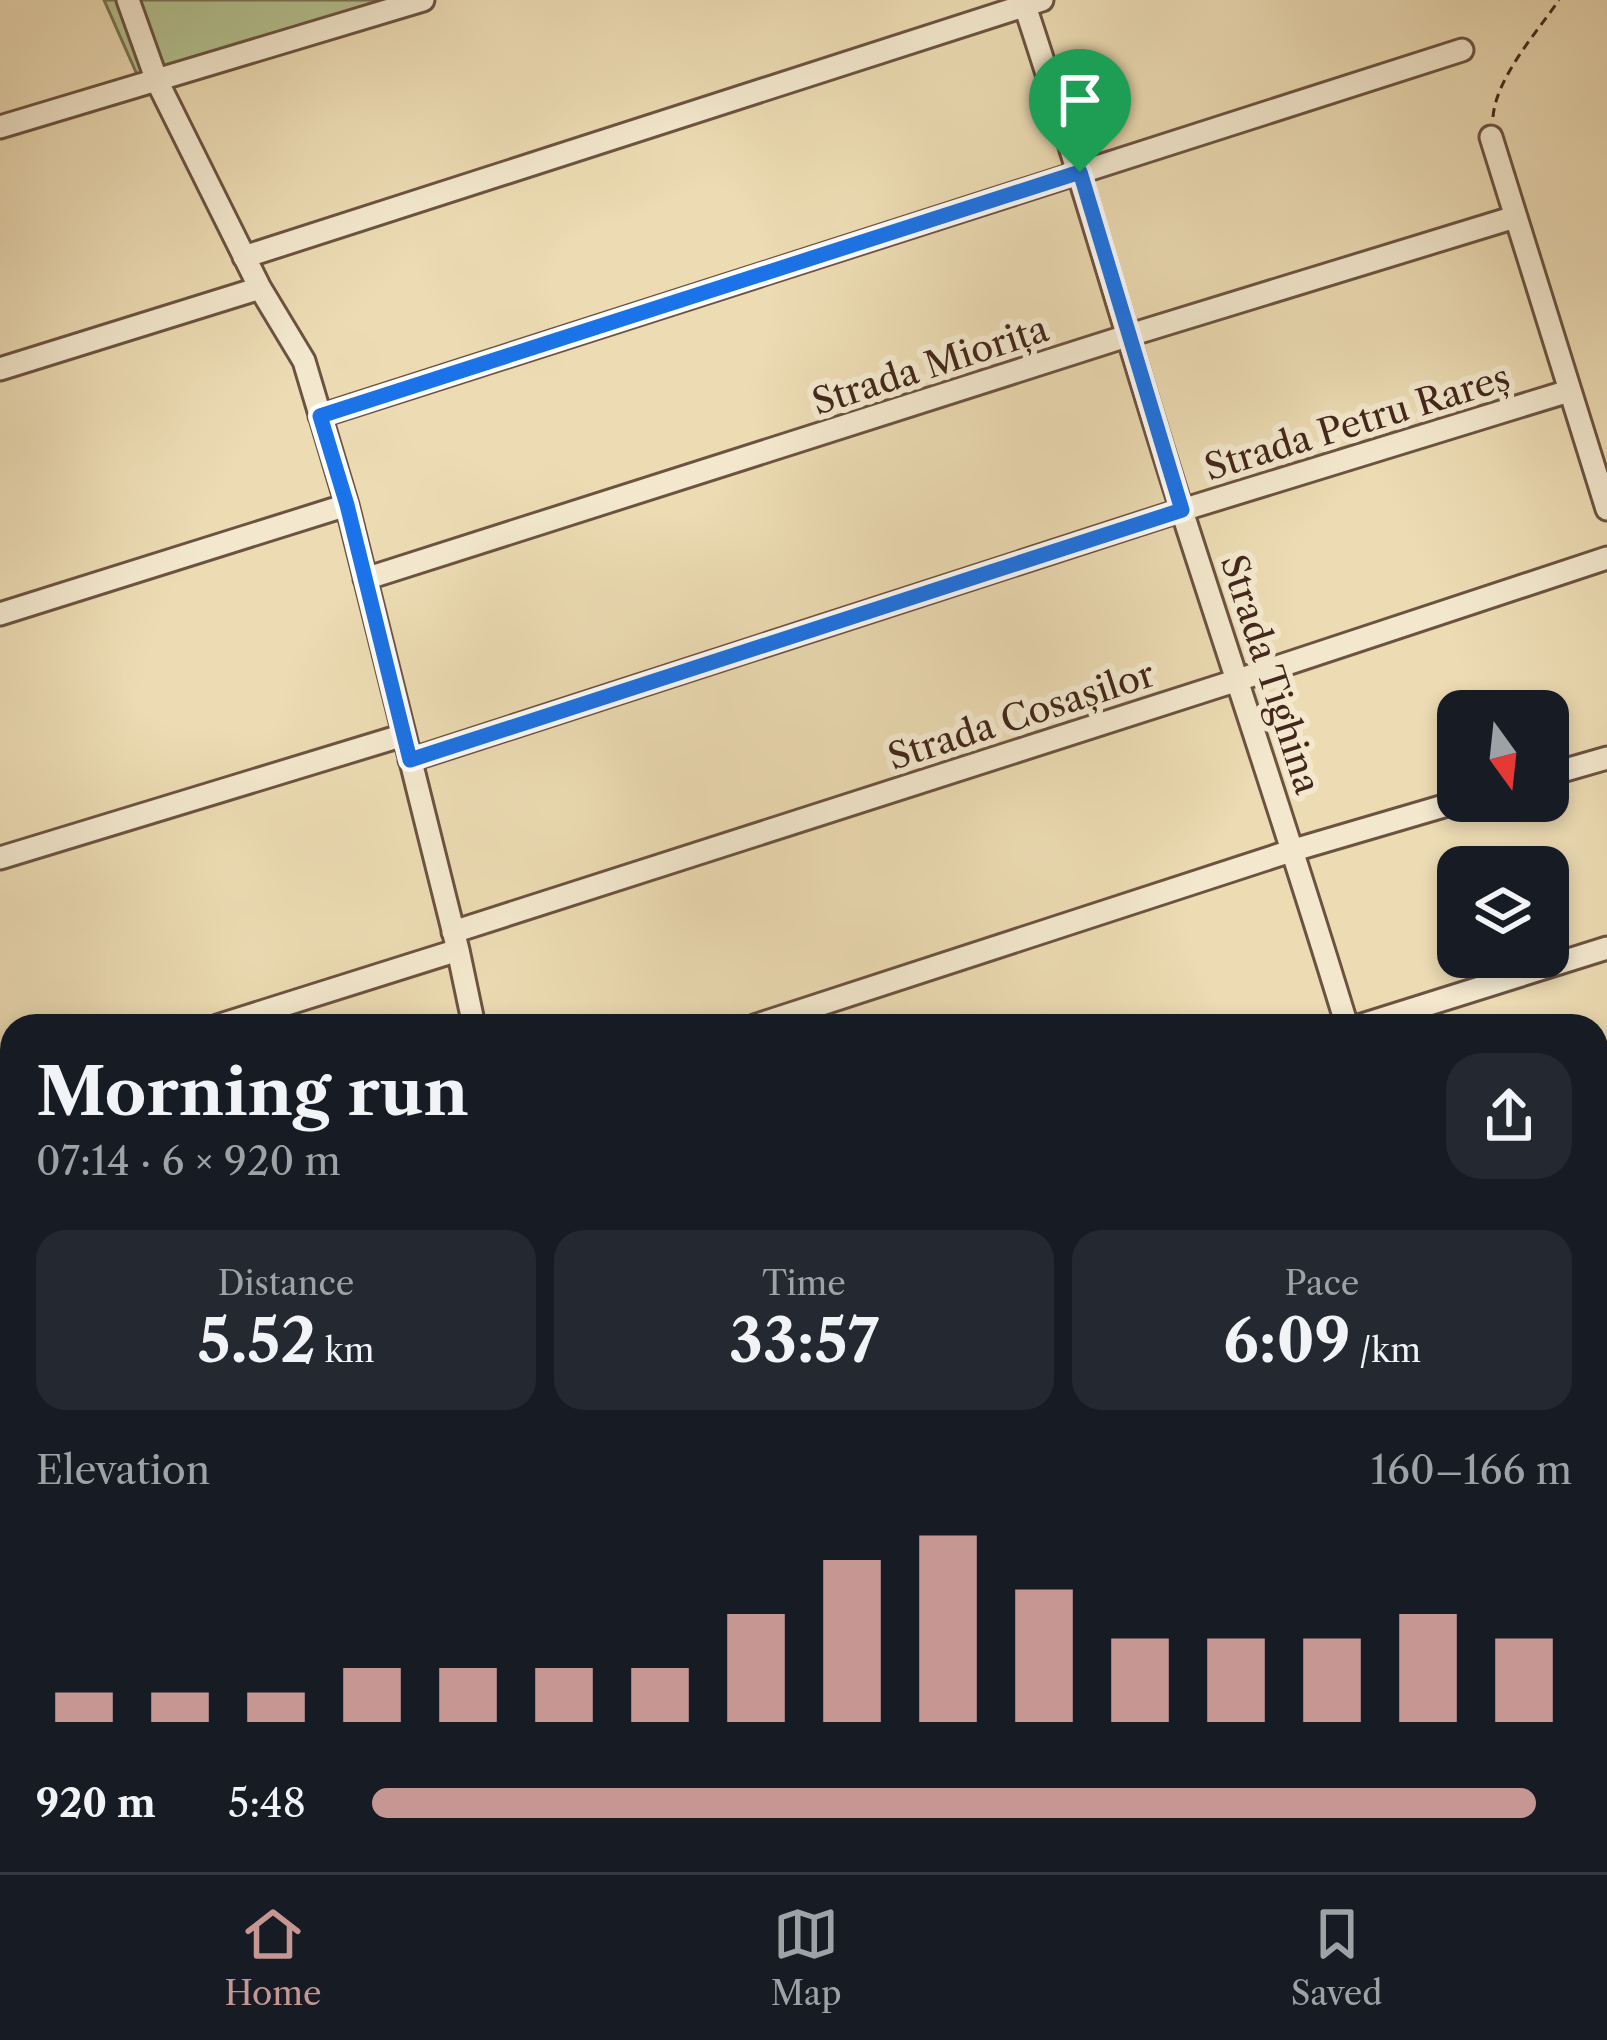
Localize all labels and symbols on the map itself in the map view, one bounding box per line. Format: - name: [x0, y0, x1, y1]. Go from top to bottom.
- pin: [1029, 49, 1131, 172]
- street label: Strada Miorița: [806, 306, 1054, 424]
- street label: Strada Petru Rareș: [1199, 355, 1515, 489]
- street label: Strada Tighina: [1212, 549, 1330, 799]
- street label: Strada Cosașilor: [882, 651, 1160, 779]
- north arrow: [1437, 690, 1569, 822]

